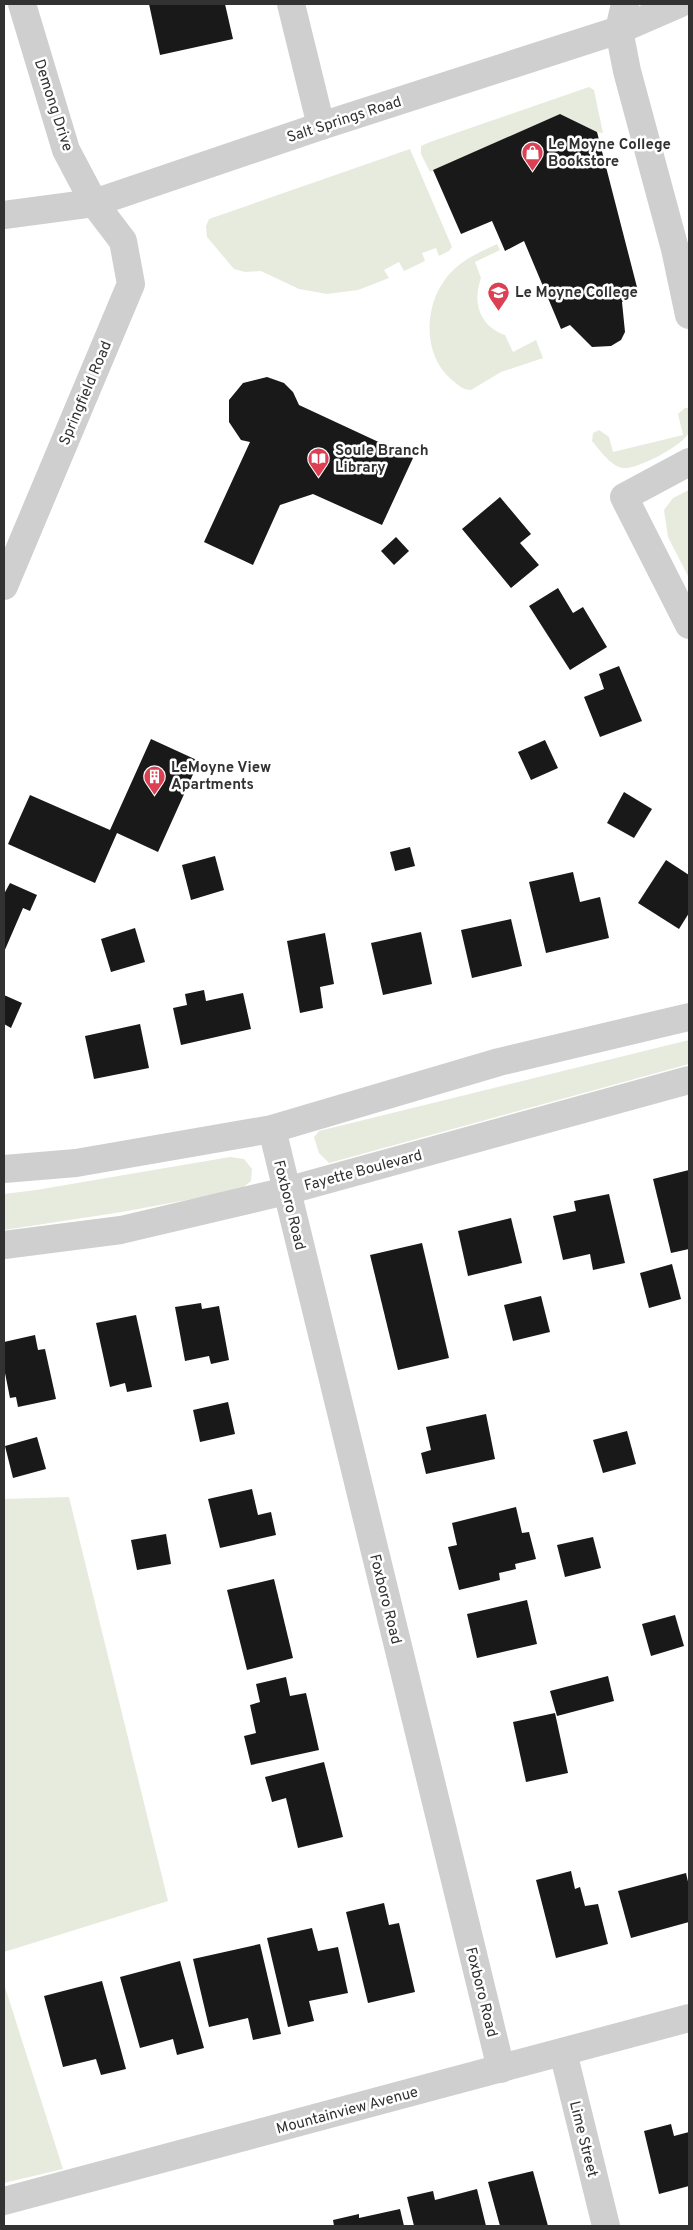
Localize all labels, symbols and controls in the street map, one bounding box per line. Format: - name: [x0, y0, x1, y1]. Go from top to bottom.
- street label: Demong Drive: [29, 57, 76, 154]
- street label: Salt Springs Road: [285, 93, 404, 148]
- place label: Le Moyne College Bookstore: [548, 136, 671, 172]
- shop icon: Le Moyne College Bookstore: [520, 141, 544, 172]
- school or university icon: Le Moyne College: [487, 280, 511, 311]
- place label: Le Moyne College: [515, 284, 638, 303]
- street label: Springfield Road: [56, 339, 117, 449]
- place label: Soule Branch Library: [335, 442, 429, 478]
- library icon: Soule Branch Library: [307, 447, 331, 478]
- place label: LeMoyne View Apartments: [171, 759, 271, 795]
- building icon: LeMoyne View Apartments: [143, 764, 167, 795]
- street label: Fayette Boulevard: [302, 1147, 424, 1196]
- street label: Foxboro Road: [268, 1158, 309, 1252]
- street label: Foxboro Road: [364, 1552, 405, 1646]
- street label: Foxboro Road: [460, 1945, 501, 2039]
- street label: Mountainview Avenue: [274, 2083, 420, 2140]
- street label: Lime Street: [564, 2099, 601, 2180]

